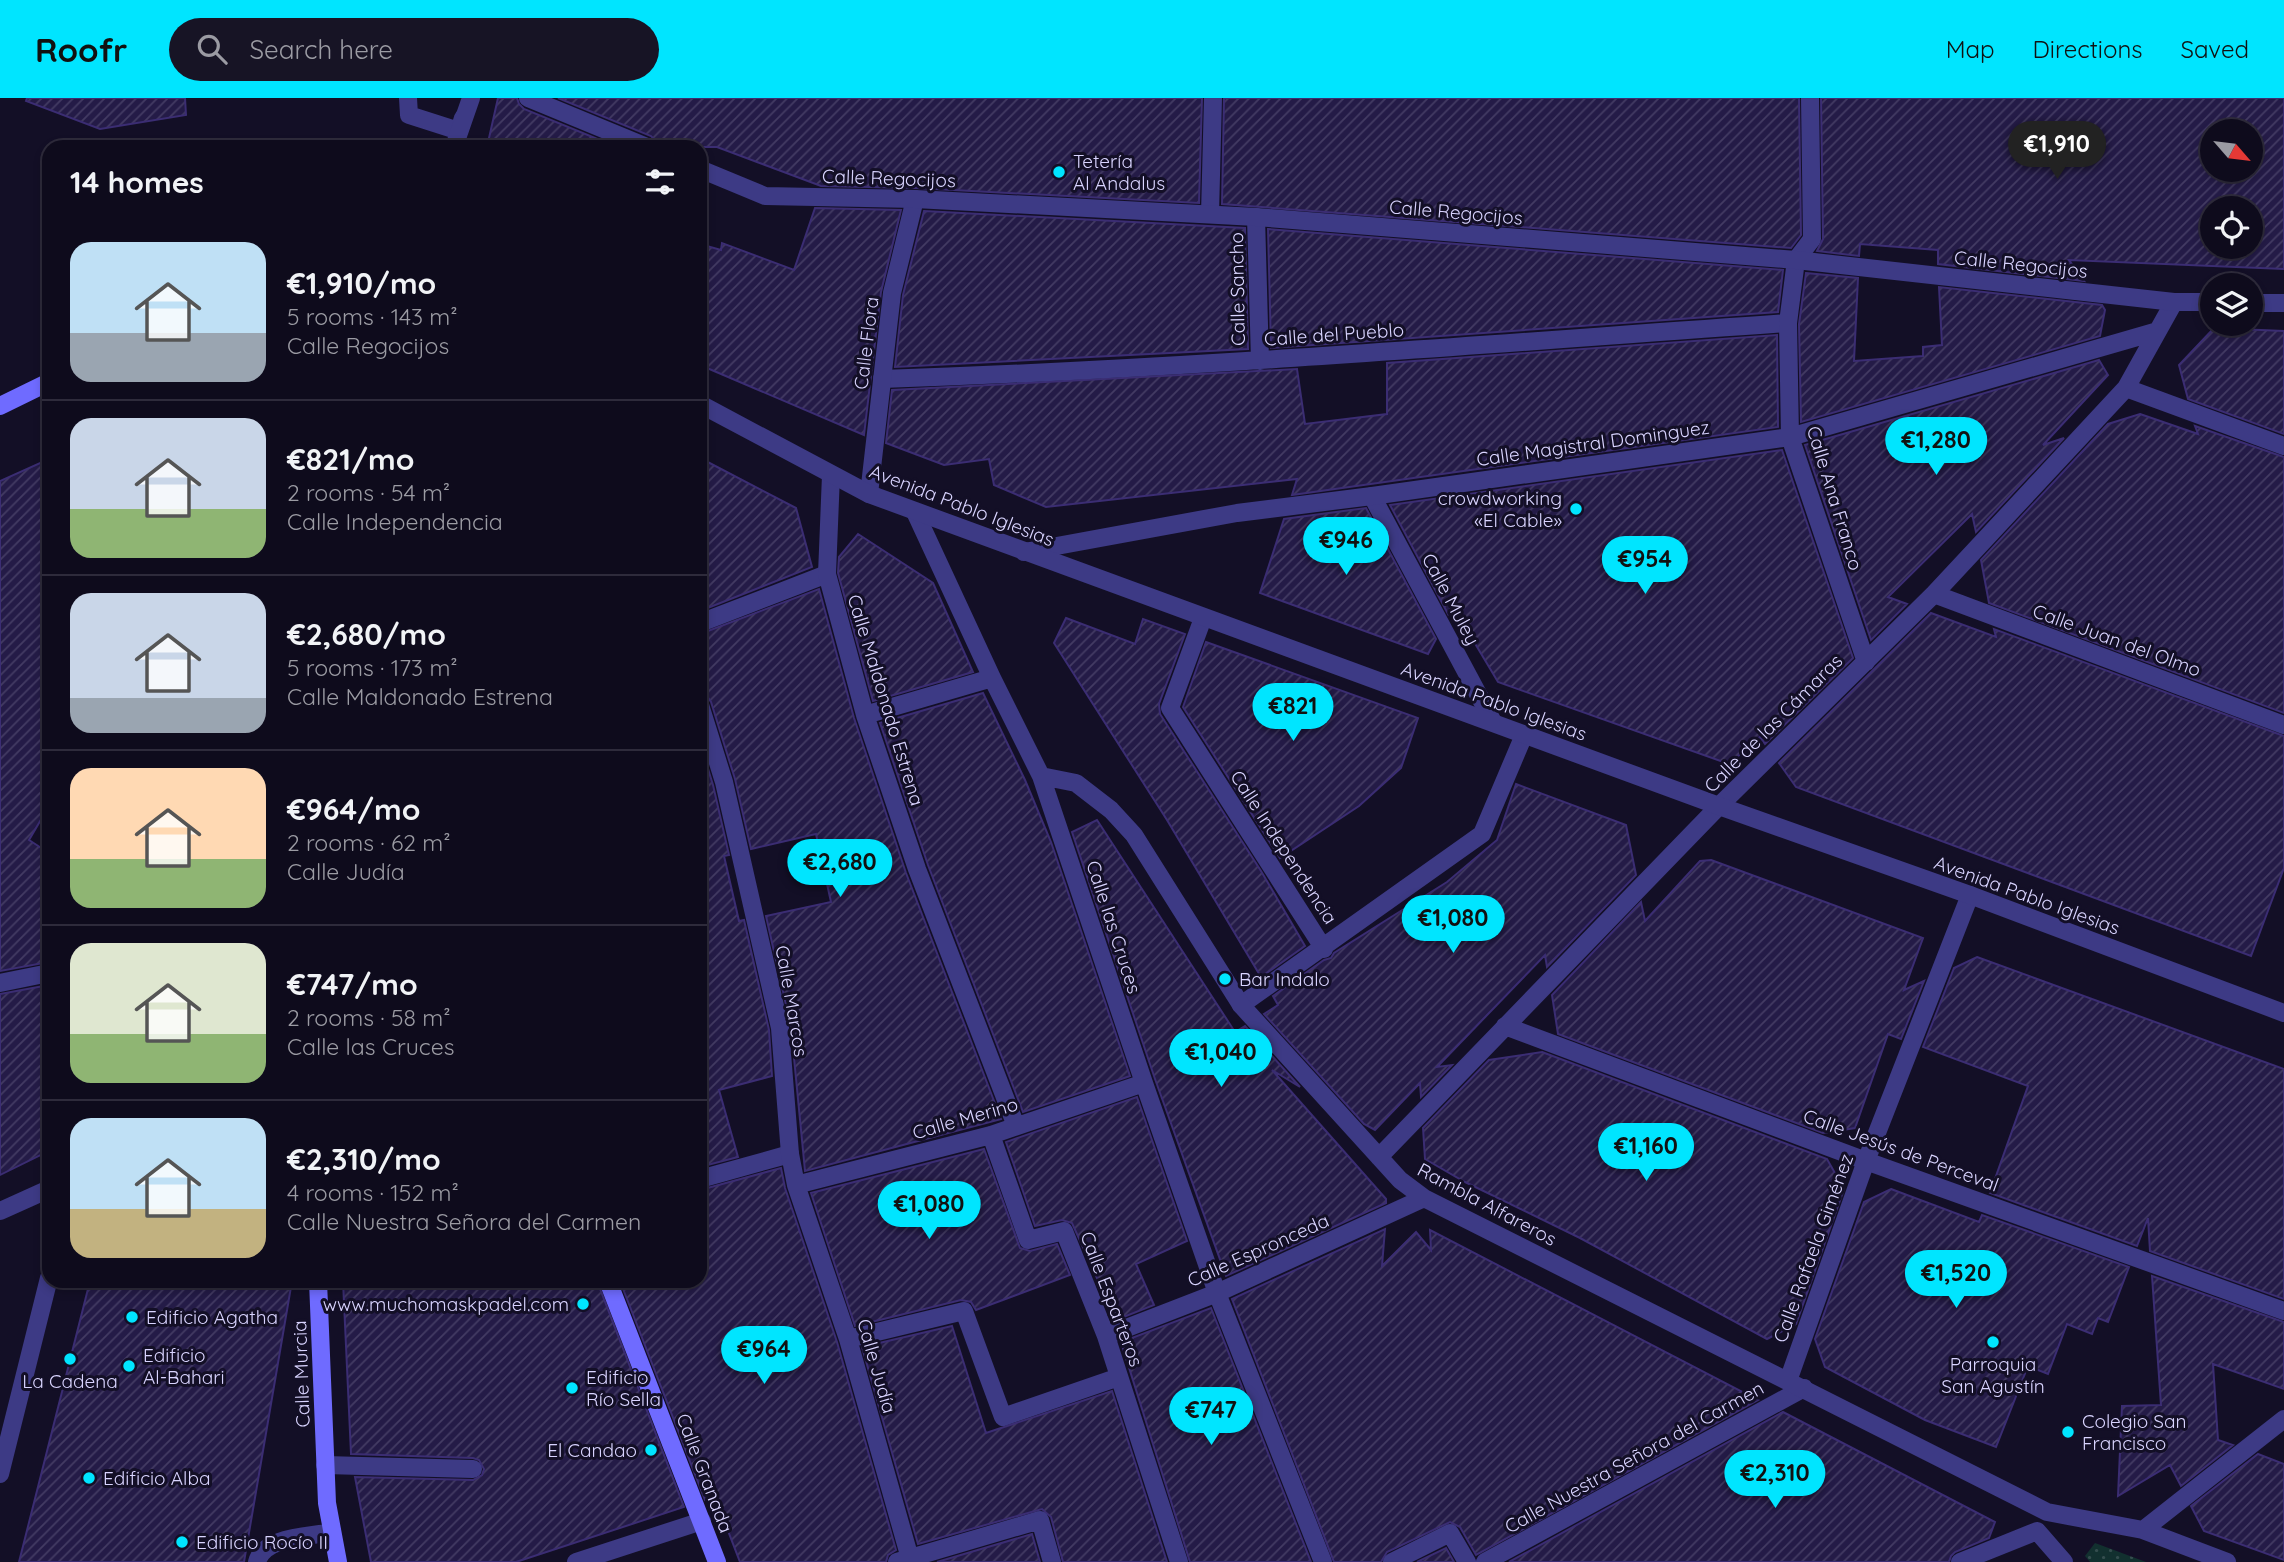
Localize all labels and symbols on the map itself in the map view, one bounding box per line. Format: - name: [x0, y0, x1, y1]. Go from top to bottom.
- north arrow: [2200, 119, 2263, 182]
- pin: €1,910: [2000, 122, 2114, 181]
- place label: Tetería Al Andalus: [1073, 149, 1165, 195]
- street label: Calle Regocijos: [822, 164, 956, 192]
- marker: Tetería Al Andalus: [1051, 164, 1067, 180]
- street label: Calle Regocijos: [1388, 194, 1524, 230]
- street label: Calle Sancho: [1224, 232, 1250, 346]
- street label: Calle Regocijos: [1953, 245, 2089, 283]
- street label: Calle Flora: [848, 295, 884, 391]
- street label: Calle del Pueblo: [1263, 317, 1405, 351]
- street label: Calle Magistral Dominguez: [1475, 415, 1711, 471]
- pin: €1,280: [1879, 418, 1993, 477]
- street label: Calle Ana Franco: [1802, 423, 1868, 573]
- street label: Avenida Pablo Iglesias: [866, 459, 1058, 551]
- place label: crowdworking «El Cable»: [1438, 486, 1562, 532]
- marker: crowdworking «El Cable»: [1568, 501, 1584, 517]
- pin: €946: [1305, 518, 1387, 577]
- pin: €954: [1604, 536, 1686, 596]
- street label: Calle Muley: [1417, 549, 1485, 649]
- street label: Calle Maldonado Estrena: [842, 591, 930, 809]
- street label: Calle Juan del Olmo: [2030, 598, 2204, 682]
- street label: Calle de las Cámaras: [1699, 649, 1847, 797]
- street label: Avenida Pablo Iglesias: [1398, 656, 1590, 746]
- pin: €821: [1252, 684, 1334, 743]
- street label: Calle Independencia: [1225, 766, 1343, 928]
- pin: €2,680: [783, 840, 897, 899]
- street label: Avenida Pablo Iglesias: [1931, 850, 2123, 940]
- street label: Calle las Cruces: [1081, 857, 1147, 997]
- pin: €1,080: [1396, 896, 1510, 955]
- street label: Calle Marcos: [770, 943, 814, 1059]
- place label: Bar Indalo: [1239, 967, 1330, 991]
- marker: Bar Indalo: [1217, 971, 1233, 987]
- pin: €1,040: [1164, 1030, 1278, 1089]
- street label: Calle Merino: [909, 1091, 1021, 1145]
- street label: Calle Jesús de Perceval: [1800, 1103, 2002, 1197]
- pin: €1,160: [1589, 1124, 1703, 1183]
- street label: Calle Rafaela Giménez: [1768, 1150, 1858, 1346]
- street label: Rambla Alfareros: [1413, 1157, 1561, 1251]
- pin: €1,080: [872, 1182, 986, 1241]
- street label: Calle Espronceda: [1183, 1208, 1333, 1292]
- street label: Calle Esparteros: [1075, 1228, 1149, 1370]
- pin: €1,520: [1899, 1250, 2013, 1310]
- place label: www.muchomaskpadel.com: [323, 1292, 569, 1316]
- marker: www.muchomaskpadel.com: [575, 1296, 591, 1312]
- place label: Edificio Agatha: [146, 1305, 278, 1329]
- marker: Edificio Agatha: [124, 1309, 140, 1325]
- street label: Calle Judía: [852, 1316, 902, 1416]
- street label: Calle Murcia: [287, 1320, 315, 1428]
- pin: €964: [723, 1326, 805, 1386]
- marker: Parroquia San Agustín: [1985, 1334, 2001, 1350]
- place label: Edificio Al-Bahari: [143, 1343, 225, 1389]
- marker: La Cadena: [62, 1351, 78, 1367]
- place label: Parroquia San Agustín: [1941, 1352, 2045, 1398]
- marker: Edificio Al-Bahari: [121, 1358, 137, 1374]
- place label: Edificio Río Sella: [586, 1365, 661, 1411]
- place label: La Cadena: [22, 1369, 118, 1393]
- street label: Calle Nuestra Señora del Carmen: [1500, 1376, 1768, 1538]
- marker: Edificio Río Sella: [564, 1380, 580, 1396]
- pin: €747: [1170, 1388, 1252, 1447]
- place label: Colegio San Francisco: [2082, 1409, 2186, 1455]
- street label: Calle Granada: [671, 1410, 739, 1536]
- marker: Colegio San Francisco: [2060, 1424, 2076, 1440]
- place label: El Candao: [547, 1438, 637, 1462]
- marker: El Candao: [643, 1442, 659, 1458]
- pin: €2,310: [1718, 1450, 1832, 1510]
- place label: Edificio Alba: [103, 1466, 210, 1490]
- marker: Edificio Alba: [81, 1470, 97, 1486]
- place label: Edificio Rocío II: [196, 1530, 328, 1554]
- marker: Edificio Rocío II: [174, 1534, 190, 1550]

